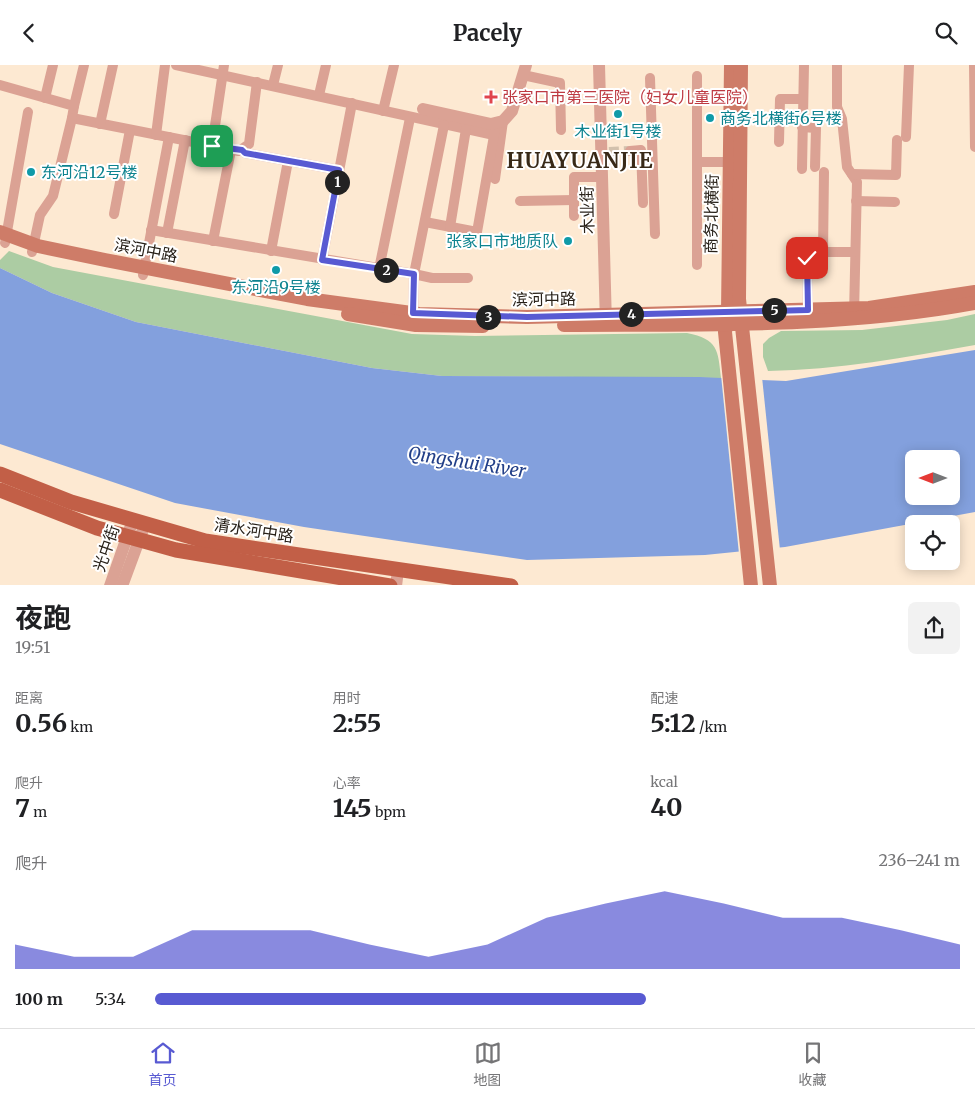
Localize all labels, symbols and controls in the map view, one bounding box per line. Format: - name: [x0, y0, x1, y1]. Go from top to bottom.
- icon: back: [15, 19, 43, 47]
- text: Pacely: [453, 19, 522, 47]
- icon: search: [932, 19, 960, 47]
- place label: 张家口市第三医院（妇女儿童医院）: [502, 87, 758, 107]
- marker: 张家口市第三医院（妇女儿童医院）: [484, 90, 498, 104]
- marker: 木业街1号楼: [612, 108, 624, 120]
- place label: 商务北横街6号楼: [720, 108, 842, 128]
- marker: 商务北横街6号楼: [704, 112, 716, 124]
- place label: 木业街1号楼: [574, 121, 662, 141]
- pin: [191, 125, 233, 167]
- icon: arrive: [198, 132, 226, 160]
- district label: HUAYUANJIE: [507, 147, 653, 174]
- place label: 东河沿12号楼: [41, 162, 138, 182]
- marker: 东河沿12号楼: [25, 166, 37, 178]
- pin: 1: [324, 169, 350, 195]
- text: 1: [334, 173, 341, 191]
- street label: 商务北横街: [700, 174, 722, 254]
- street label: 木业街: [577, 186, 597, 234]
- place label: 张家口市地质队: [446, 231, 558, 251]
- street label: 滨河中路: [113, 234, 179, 266]
- marker: 张家口市地质队: [562, 235, 574, 247]
- pin: [786, 237, 828, 279]
- icon: check: [793, 244, 821, 272]
- pin: 2: [374, 257, 398, 283]
- text: 2: [382, 261, 391, 279]
- marker: 东河沿9号楼: [270, 264, 282, 276]
- place label: 东河沿9号楼: [231, 277, 321, 297]
- street label: 滨河中路: [512, 288, 576, 310]
- pin: 5: [762, 297, 786, 323]
- pin: 4: [618, 301, 644, 327]
- text: 5: [770, 301, 779, 319]
- pin: 3: [476, 305, 500, 329]
- text: 4: [627, 305, 636, 323]
- text: 3: [484, 308, 493, 326]
- water label: Qingshui River: [406, 441, 528, 483]
- north arrow: [905, 450, 960, 505]
- map controls: [905, 450, 960, 570]
- street label: 清水河中路: [213, 514, 295, 546]
- button: locate: [905, 515, 960, 570]
- street label: 光中街: [89, 522, 123, 574]
- text: 夜跑: [15, 600, 71, 636]
- button: share: [908, 602, 960, 654]
- text: 19:51: [15, 637, 50, 657]
- text: 距离: [15, 689, 43, 707]
- text: 用时: [333, 689, 361, 707]
- text: 配速: [650, 689, 678, 707]
- text: 0.56: [15, 707, 67, 739]
- text: 2:55: [333, 707, 381, 739]
- text: 5:12: [650, 707, 696, 739]
- text: km: [67, 718, 93, 736]
- text: /km: [696, 718, 727, 736]
- text: kcal: [650, 773, 678, 791]
- text: 爬升: [15, 774, 43, 792]
- text: 心率: [333, 774, 361, 792]
- text: 40: [650, 791, 682, 823]
- text: 7: [15, 792, 30, 824]
- text: 145: [333, 792, 372, 824]
- text: m: [30, 803, 47, 821]
- text: bpm: [372, 803, 406, 821]
- text: 236–241 m: [879, 850, 960, 870]
- text: 爬升: [15, 853, 47, 873]
- text: 100 m: [15, 989, 63, 1009]
- text: 5:34: [95, 989, 126, 1009]
- tab: 首页: [149, 1039, 177, 1089]
- tab: 地图: [474, 1039, 502, 1089]
- tab: 收藏: [799, 1039, 827, 1089]

